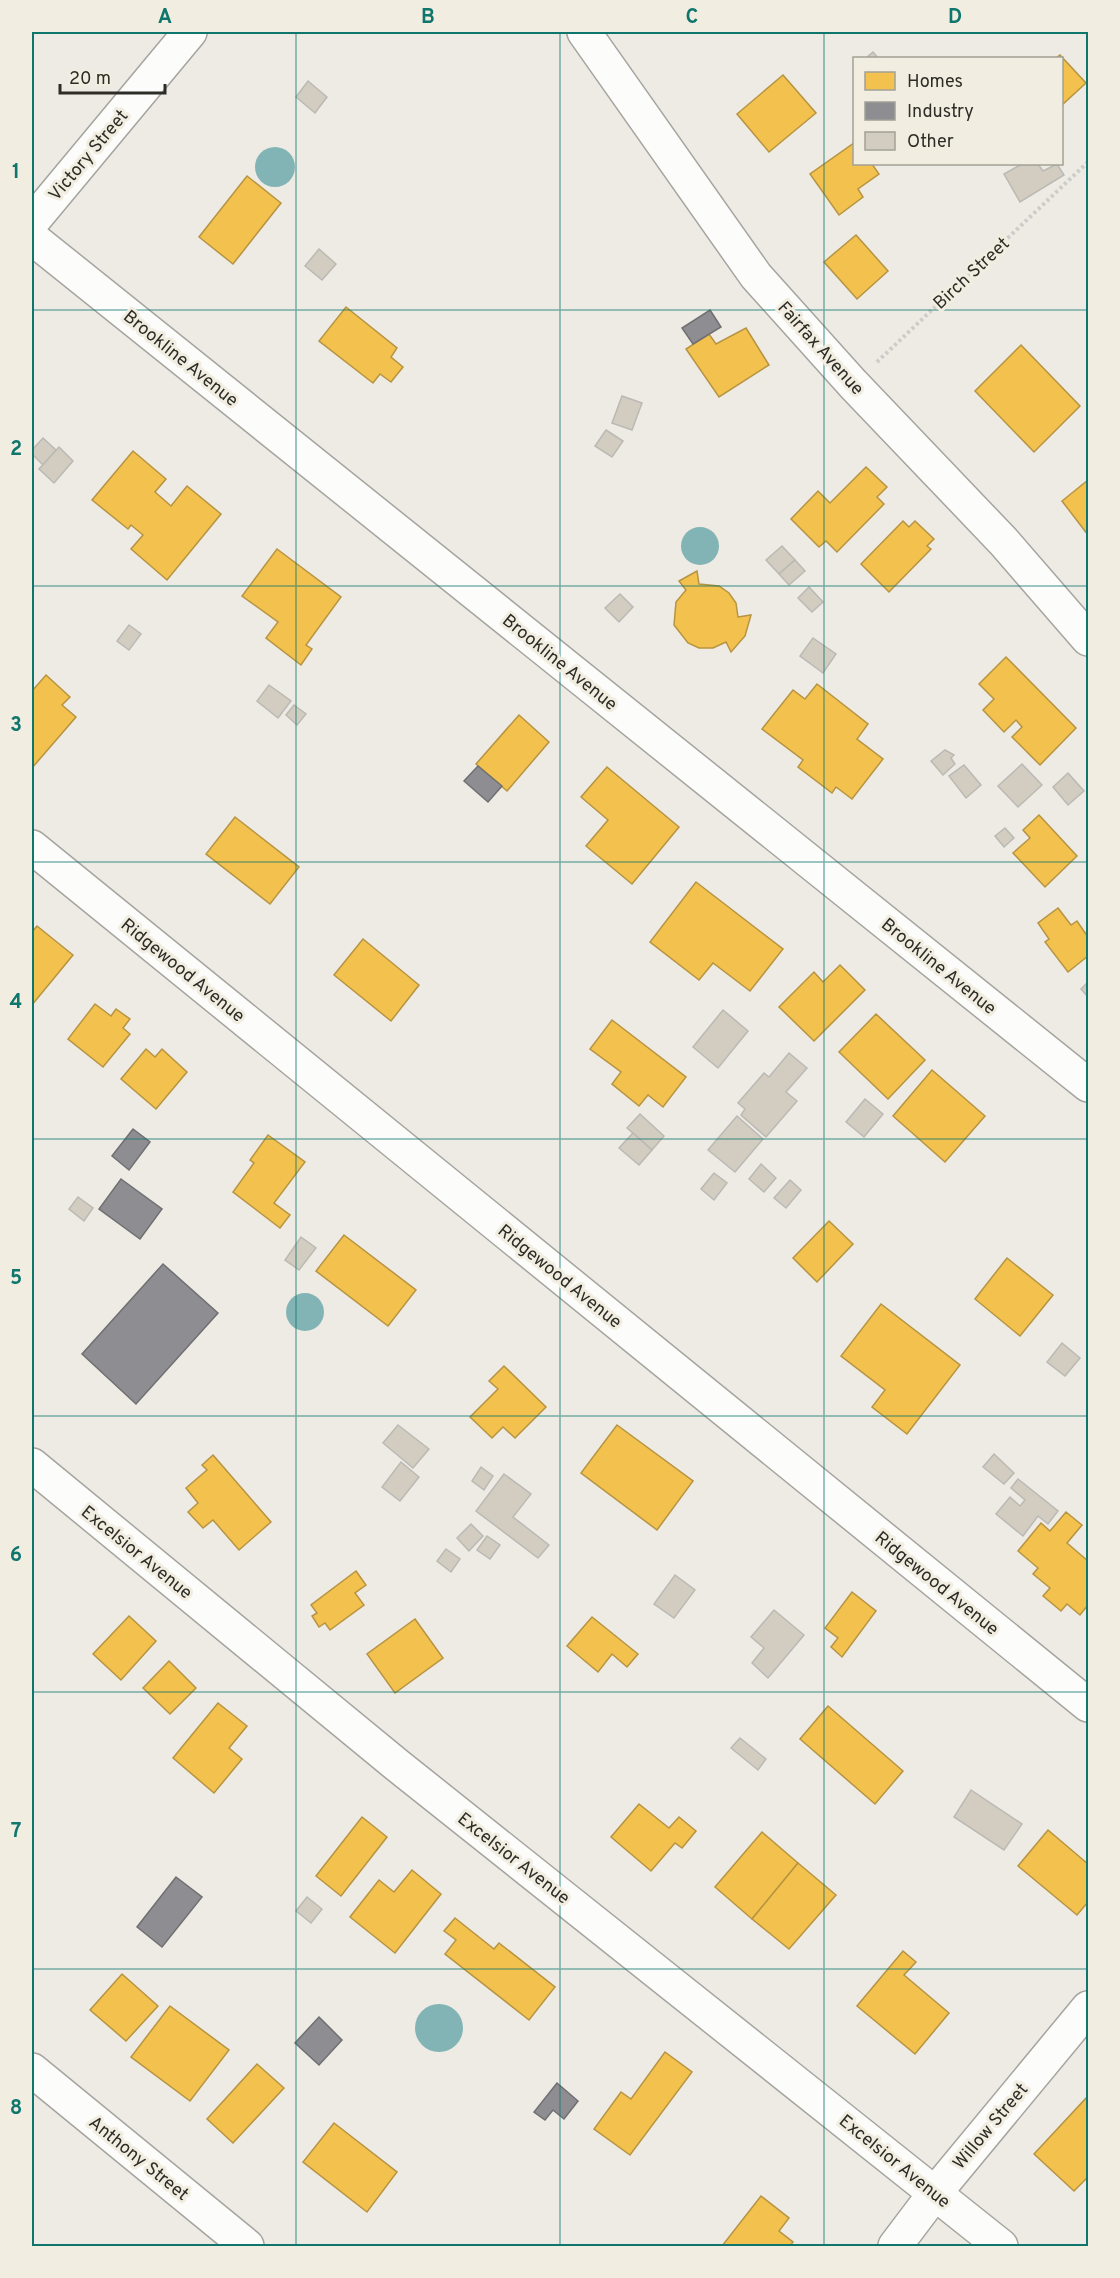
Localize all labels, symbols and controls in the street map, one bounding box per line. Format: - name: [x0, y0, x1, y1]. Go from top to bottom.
- text: A: [158, 5, 172, 31]
- text: B: [421, 5, 435, 31]
- text: C: [686, 5, 698, 31]
- text: D: [948, 5, 962, 31]
- scale bar: [60, 57, 165, 95]
- legend: [853, 57, 1063, 165]
- text: 20 m: [69, 68, 111, 91]
- text: Homes: [907, 71, 963, 94]
- text: Industry: [907, 101, 974, 124]
- street label: Victory Street: [44, 106, 134, 206]
- text: Other: [907, 131, 954, 154]
- text: 1: [12, 160, 20, 186]
- street label: Birch Street: [929, 233, 1015, 315]
- street label: Fairfax Avenue: [772, 297, 868, 401]
- street label: Brookline Avenue: [118, 306, 242, 413]
- text: 2: [10, 437, 22, 463]
- street label: Brookline Avenue: [497, 610, 621, 717]
- text: 3: [10, 713, 22, 739]
- street label: Ridgewood Avenue: [115, 914, 249, 1028]
- street label: Brookline Avenue: [876, 914, 1000, 1021]
- text: 4: [10, 990, 22, 1016]
- street label: Ridgewood Avenue: [492, 1220, 626, 1334]
- text: 5: [10, 1266, 22, 1292]
- street label: Excelsior Avenue: [76, 1501, 196, 1605]
- street label: Ridgewood Avenue: [869, 1527, 1003, 1641]
- text: 6: [10, 1543, 22, 1569]
- street label: Excelsior Avenue: [452, 1808, 574, 1910]
- text: 7: [11, 1819, 21, 1845]
- street label: Willow Street: [948, 2079, 1034, 2175]
- text: 8: [10, 2096, 22, 2122]
- street label: Excelsior Avenue: [834, 2110, 954, 2214]
- street label: Anthony Street: [83, 2112, 193, 2207]

